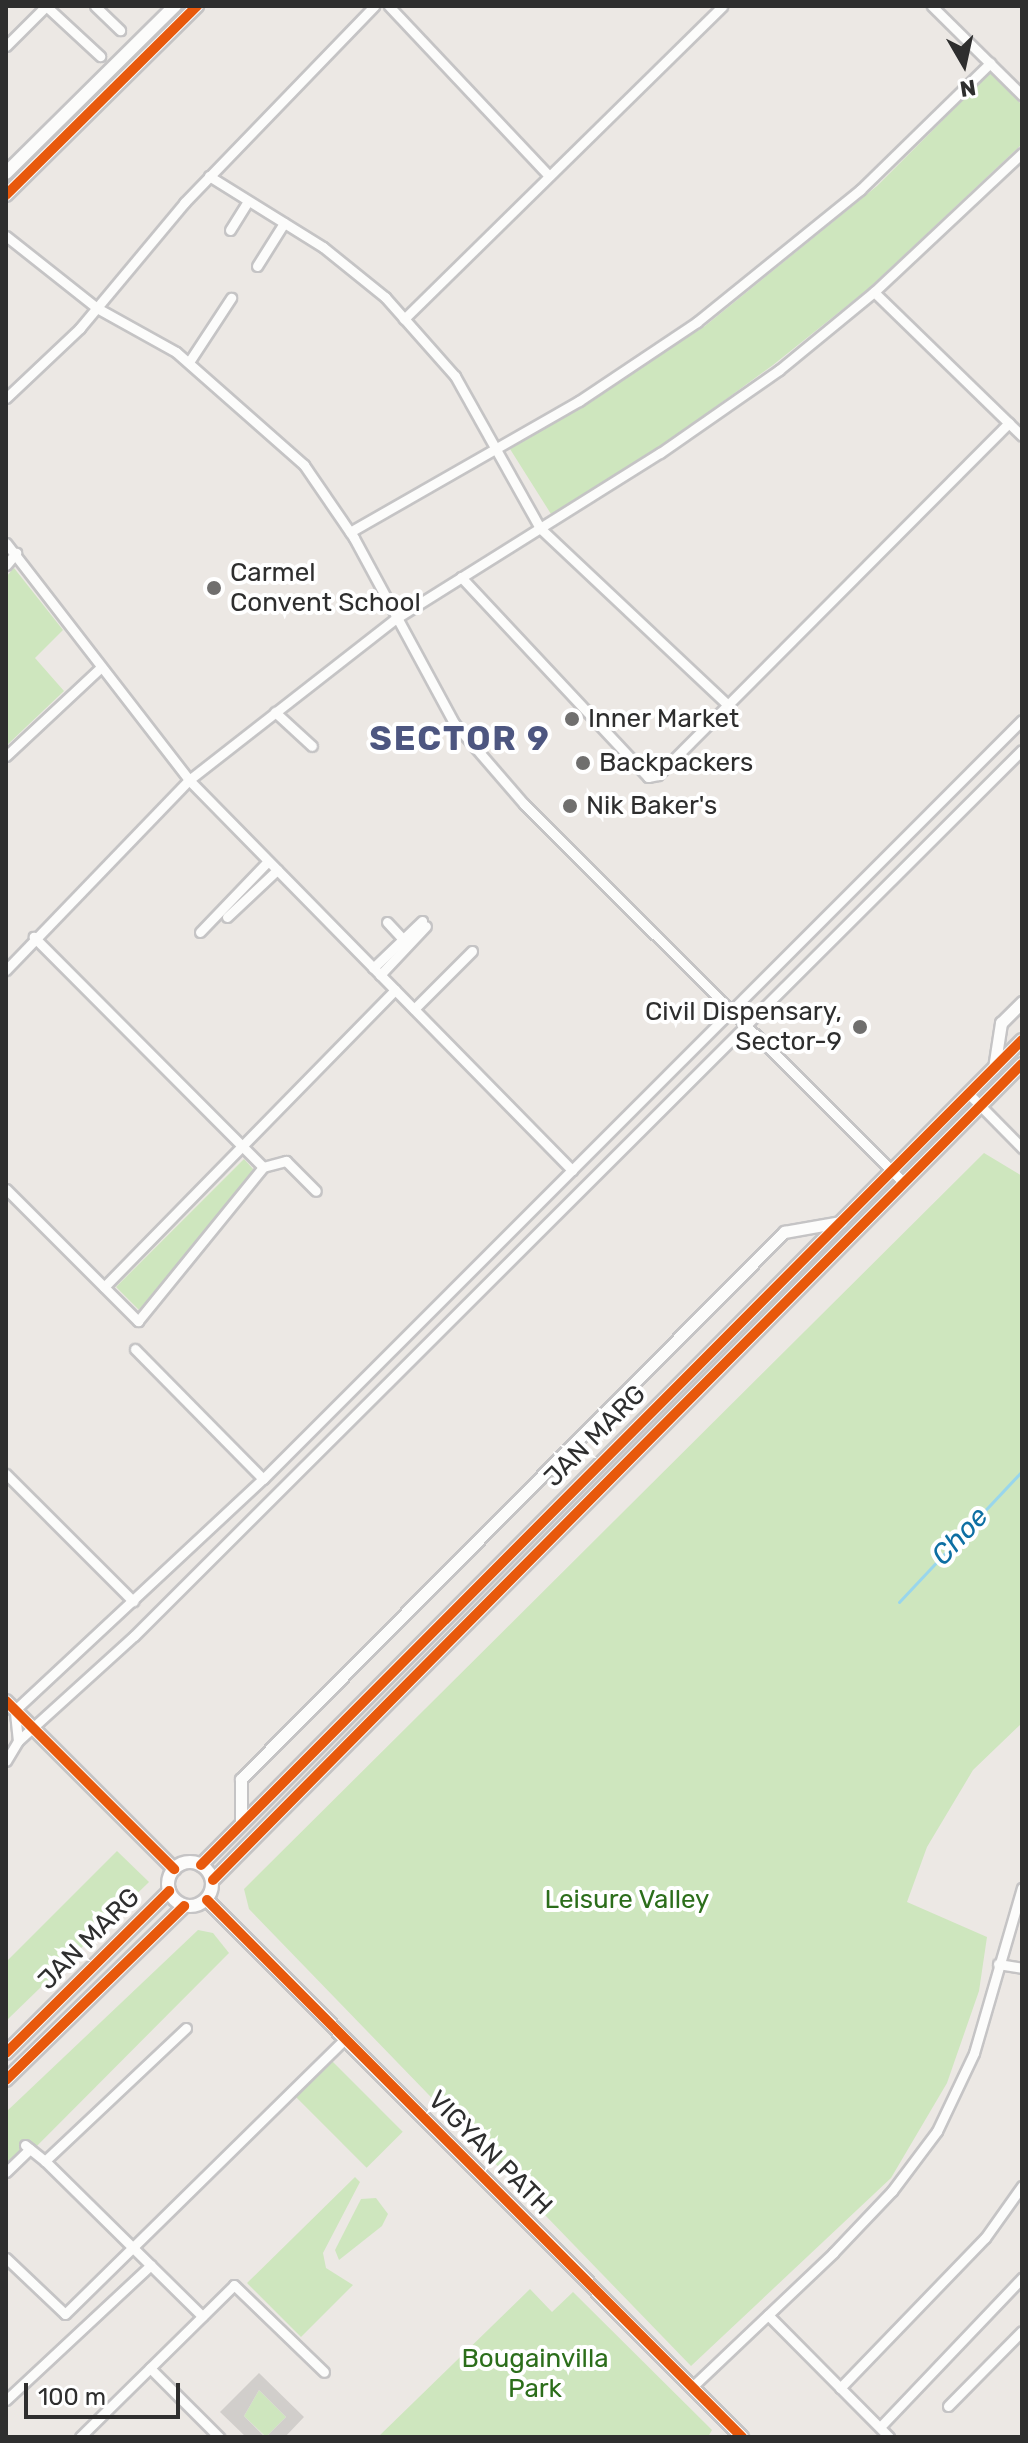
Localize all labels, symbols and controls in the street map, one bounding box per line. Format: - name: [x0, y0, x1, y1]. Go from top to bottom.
- north arrow: [924, 24, 1004, 104]
- text: N: [958, 74, 978, 103]
- place label: Carmel Convent School: [230, 557, 421, 618]
- marker: Carmel Convent School: [205, 579, 223, 597]
- place label: Inner Market: [588, 703, 740, 735]
- marker: Inner Market: [563, 710, 581, 728]
- district label: SECTOR 9: [369, 719, 551, 759]
- place label: Backpackers: [599, 747, 753, 779]
- marker: Backpackers: [574, 754, 592, 772]
- place label: Nik Baker's: [586, 790, 717, 822]
- marker: Nik Baker's: [561, 797, 579, 815]
- place label: Civil Dispensary, Sector-9: [645, 996, 842, 1058]
- marker: Civil Dispensary, Sector-9: [849, 1016, 871, 1038]
- street label: JAN MARG: [538, 1379, 652, 1493]
- water label: Choe: [925, 1500, 995, 1572]
- street label: JAN MARG: [32, 1882, 146, 1996]
- park label: Leisure Valley: [544, 1884, 710, 1916]
- street label: VIGYAN PATH: [421, 2084, 559, 2222]
- park label: Bougainvilla Park: [461, 2343, 609, 2404]
- scale bar: [28, 2367, 184, 2417]
- text: 100 m: [38, 2383, 106, 2411]

